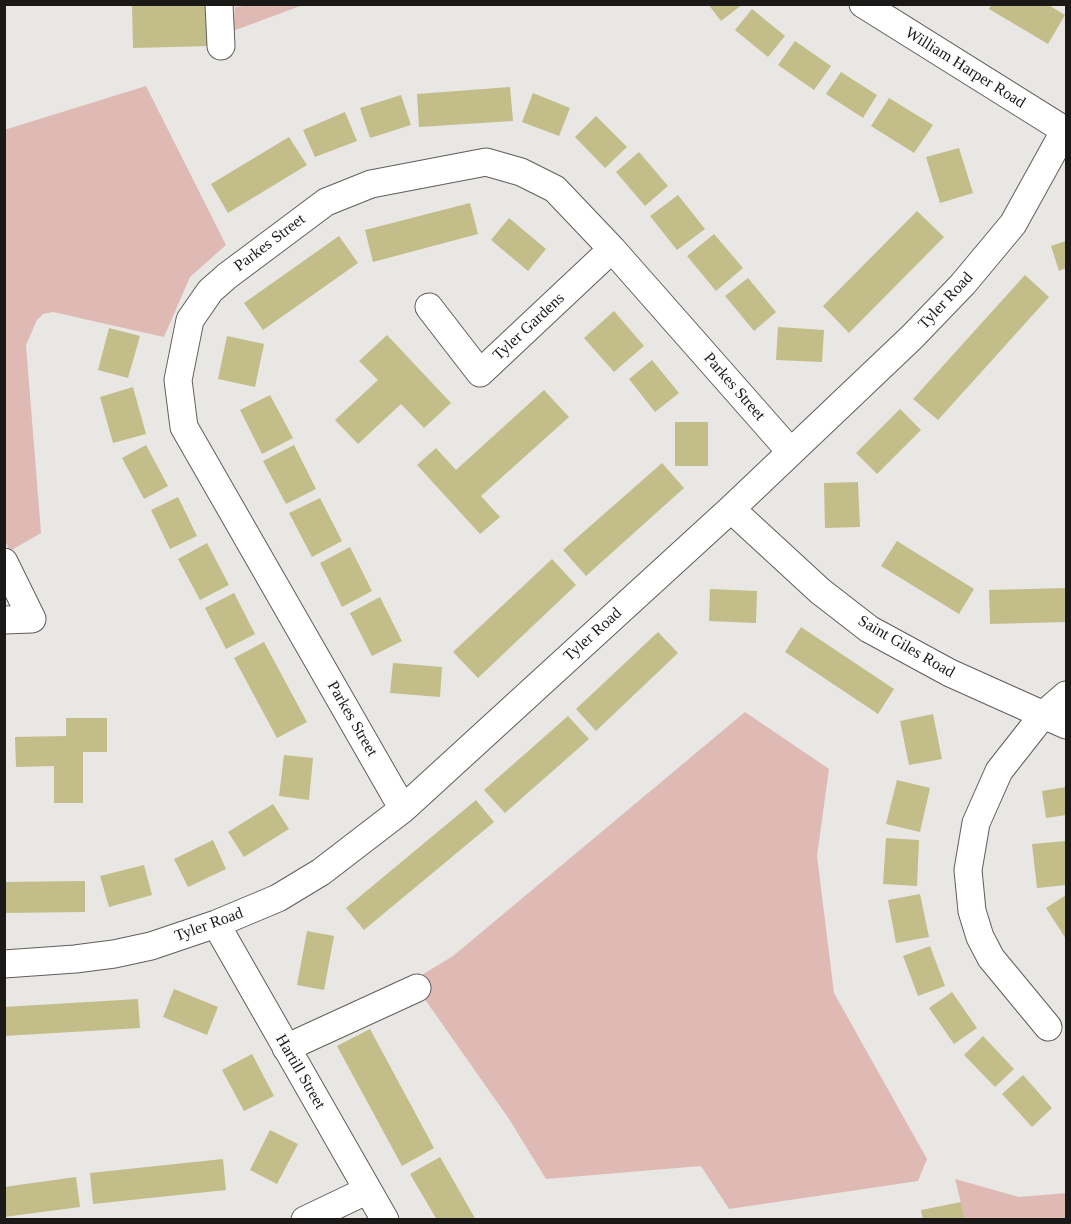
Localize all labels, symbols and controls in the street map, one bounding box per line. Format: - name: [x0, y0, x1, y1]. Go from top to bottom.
- street label: William Harper Road: [901, 23, 1029, 113]
- street label: Parkes Street: [231, 210, 309, 276]
- street label: Tyler Road: [915, 268, 977, 334]
- street label: Tyler Gardens: [489, 289, 569, 365]
- street label: Parkes Street: [699, 349, 769, 425]
- street label: Tyler Road: [560, 604, 626, 666]
- street label: Saint Giles Road: [854, 612, 958, 682]
- street label: Parkes Street: [323, 678, 381, 760]
- street label: Tyler Road: [172, 904, 246, 946]
- street label: Hartill Street: [271, 1031, 329, 1113]

